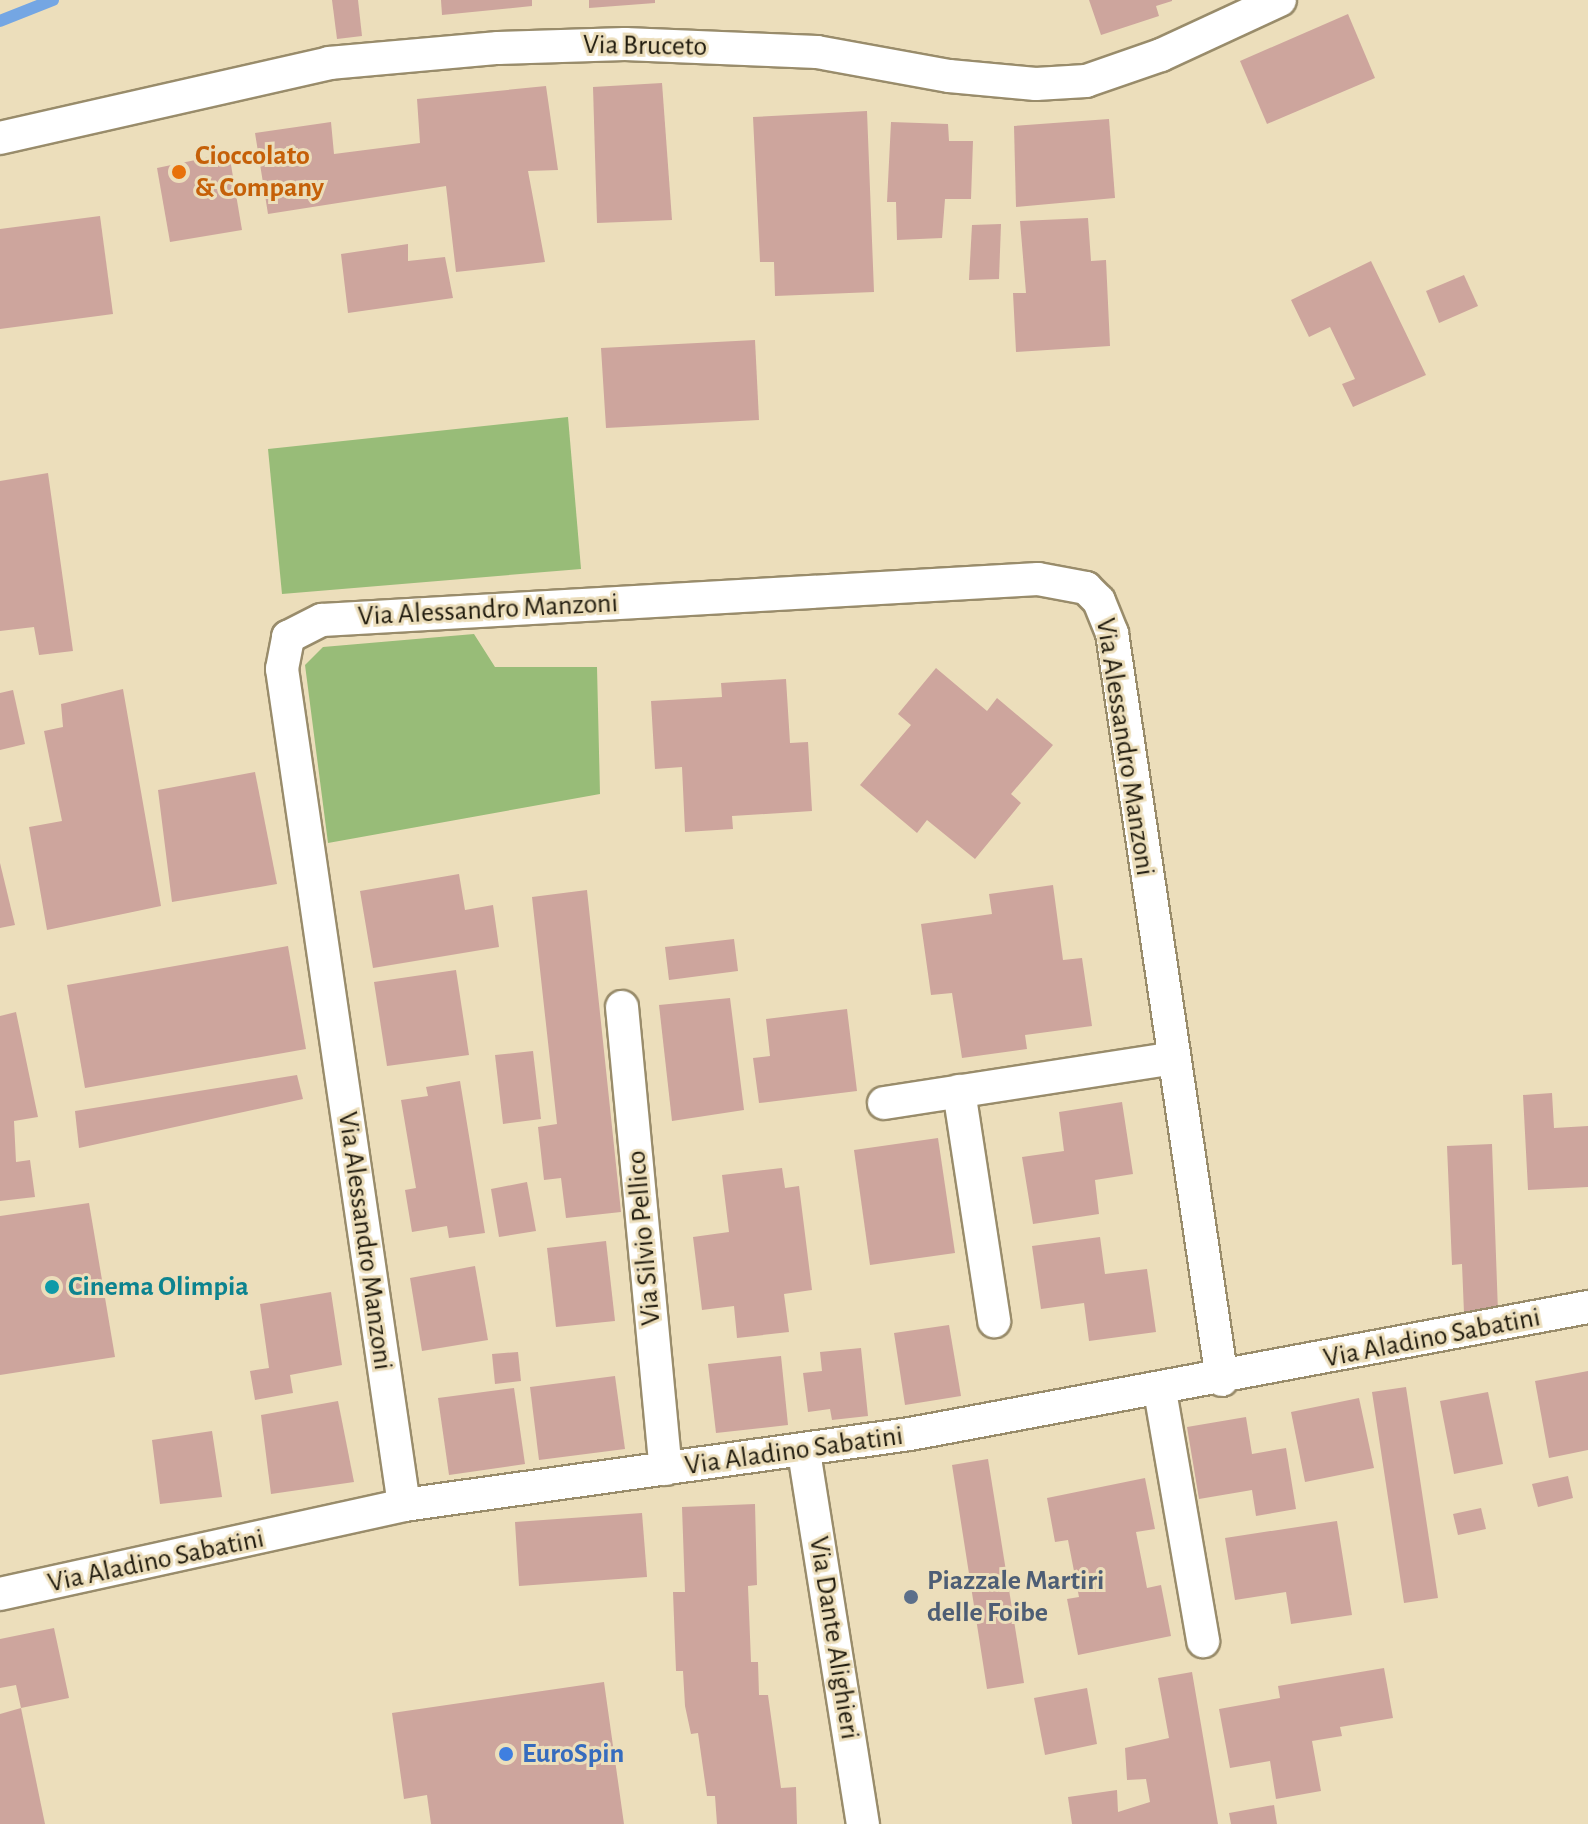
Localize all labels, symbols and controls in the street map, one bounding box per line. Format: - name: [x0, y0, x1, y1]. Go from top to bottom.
- street label: Via Bruceto: [583, 28, 707, 64]
- place label: Cioccolato & Company: [195, 139, 324, 205]
- marker: Cioccolato & Company: [170, 163, 188, 181]
- street label: Via Alessandro Manzoni: [357, 586, 619, 634]
- street label: Via Alessandro Manzoni: [1088, 616, 1162, 878]
- street label: Via Alessandro Manzoni: [330, 1110, 400, 1372]
- street label: Via Silvio Pellico: [620, 1149, 668, 1327]
- place label: Cinema Olimpia: [68, 1270, 249, 1304]
- marker: Cinema Olimpia: [43, 1278, 61, 1296]
- street label: Via Aladino Sabatini: [1321, 1301, 1543, 1375]
- street label: Via Aladino Sabatini: [683, 1419, 905, 1483]
- street label: Via Aladino Sabatini: [45, 1522, 267, 1600]
- street label: Via Dante Alighieri: [801, 1534, 867, 1742]
- place label: Piazzale Martiri delle Foibe: [927, 1564, 1104, 1630]
- marker: Piazzale Martiri delle Foibe: [902, 1588, 920, 1606]
- place label: EuroSpin: [522, 1737, 624, 1771]
- marker: EuroSpin: [497, 1745, 515, 1763]

